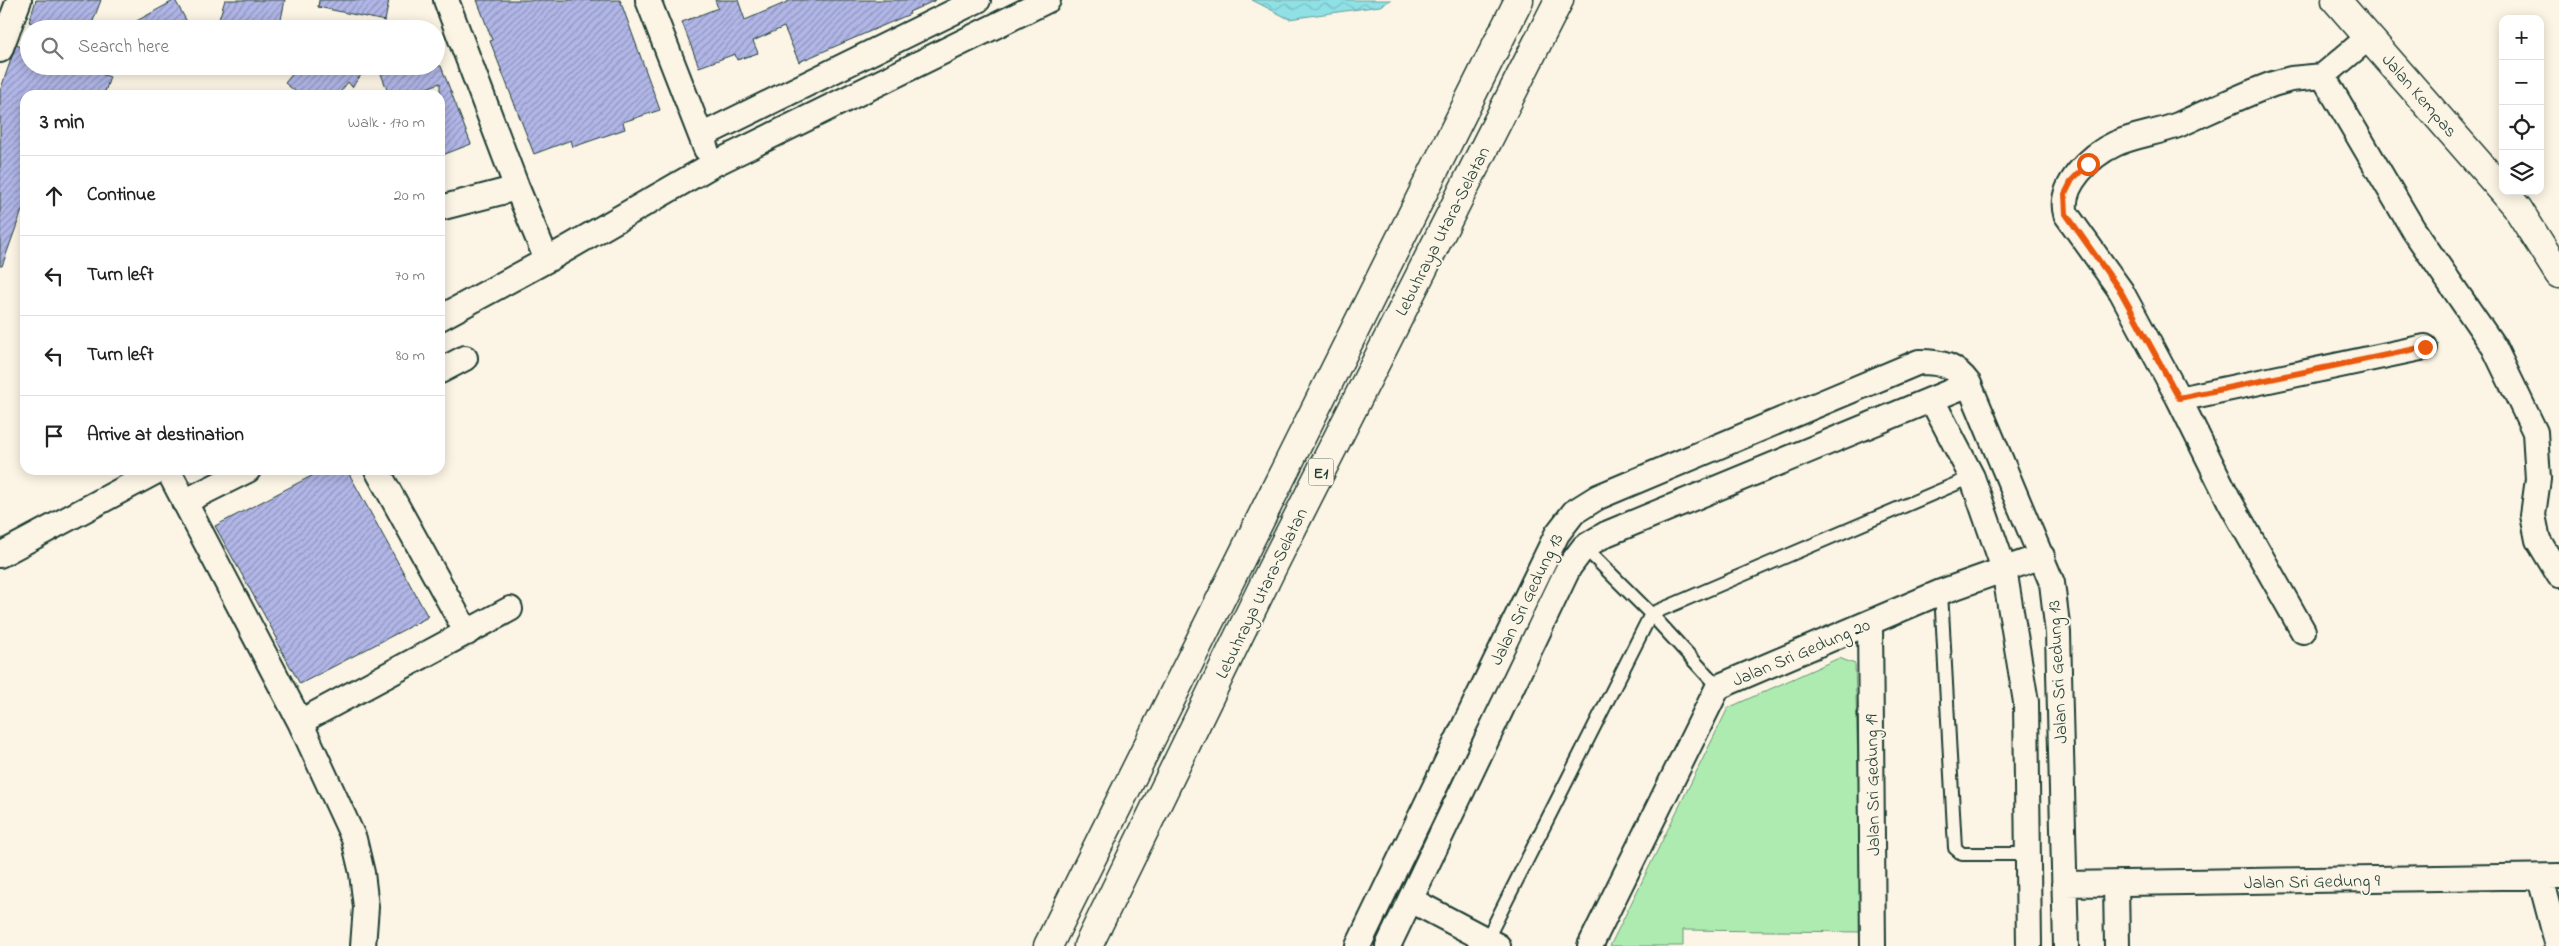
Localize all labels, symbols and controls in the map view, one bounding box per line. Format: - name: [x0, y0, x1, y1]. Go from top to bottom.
- map controls: [2499, 15, 2544, 195]
- button: +: [2499, 15, 2544, 60]
- search box: [20, 20, 445, 75]
- icon: search: [38, 34, 66, 62]
- text: Search here: [78, 34, 169, 61]
- street label: Jalan Kempas: [2375, 49, 2462, 144]
- button: −: [2499, 60, 2544, 105]
- button: locate: [2499, 105, 2544, 150]
- text: 3 min: [40, 108, 84, 138]
- text: Walk · 170 m: [348, 111, 425, 135]
- street label: Lebuhraya Utara–Selatan: [1390, 143, 1498, 321]
- button: layers: [2499, 150, 2544, 195]
- route start: [2077, 153, 2100, 176]
- icon: ahead: [40, 182, 68, 210]
- text: Continue: [87, 182, 155, 209]
- text: 20 m: [394, 184, 425, 208]
- icon: left: [40, 262, 68, 290]
- text: Turn left: [87, 262, 154, 289]
- text: 70 m: [395, 264, 425, 288]
- route end: [2414, 336, 2437, 359]
- icon: left: [40, 342, 68, 370]
- text: Turn left: [87, 342, 154, 369]
- text: 80 m: [396, 344, 425, 368]
- icon: arrive: [40, 422, 68, 450]
- text: Arrive at destination: [87, 422, 244, 449]
- road number: E1: [1308, 458, 1334, 486]
- street label: Lebuhraya Utara–Selatan: [1210, 504, 1316, 684]
- street label: Jalan Sri Gedung 13: [1485, 530, 1572, 671]
- street label: Jalan Sri Gedung 13: [2042, 599, 2077, 744]
- street label: Jalan Sri Gedung 20: [1729, 613, 1875, 696]
- street label: Jalan Sri Gedung 19: [1860, 713, 1889, 856]
- street label: Jalan Sri Gedung 9: [2244, 869, 2381, 898]

